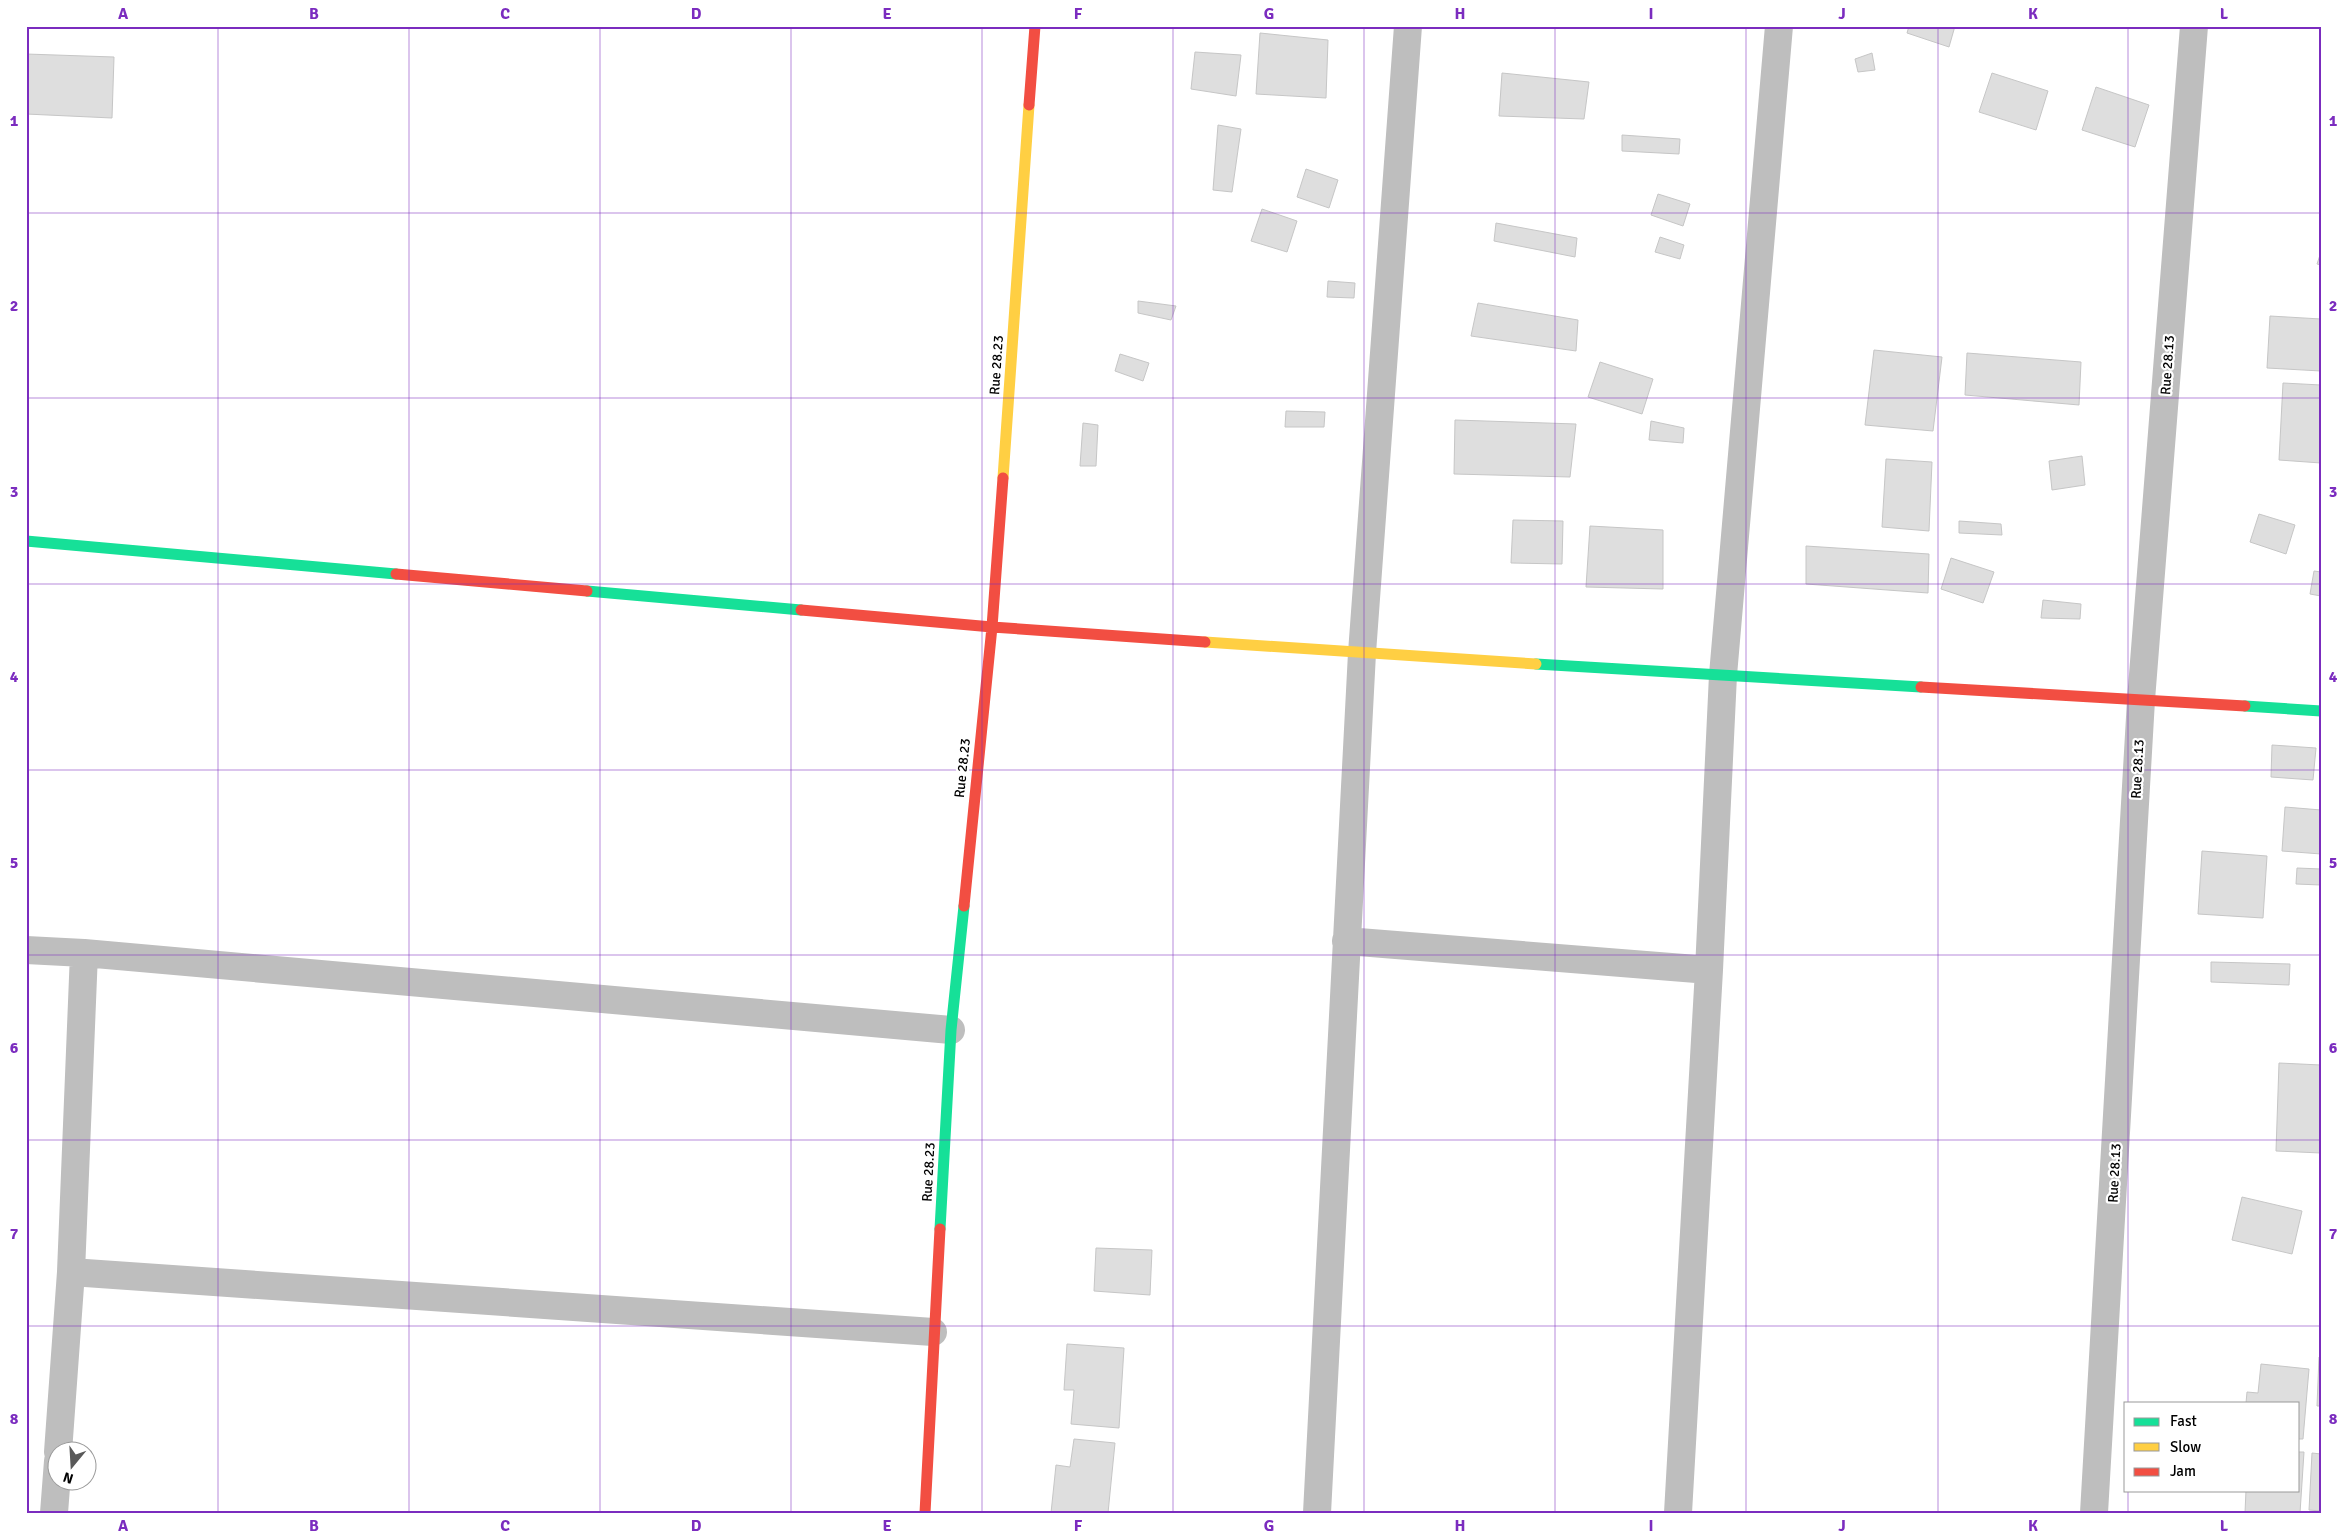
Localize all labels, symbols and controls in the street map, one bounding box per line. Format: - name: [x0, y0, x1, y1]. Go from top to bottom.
- text: A: [118, 4, 129, 24]
- text: B: [309, 4, 319, 24]
- text: C: [500, 4, 510, 24]
- text: D: [691, 4, 702, 24]
- text: E: [882, 4, 892, 24]
- text: F: [1074, 4, 1083, 24]
- text: G: [1264, 4, 1274, 24]
- text: H: [1455, 4, 1465, 24]
- text: I: [1648, 4, 1654, 24]
- text: J: [1838, 4, 1846, 24]
- text: K: [2028, 4, 2038, 24]
- text: L: [2220, 4, 2229, 24]
- text: 1: [10, 111, 19, 131]
- text: 1: [2329, 111, 2338, 131]
- text: 2: [10, 296, 18, 316]
- text: 2: [2329, 296, 2337, 316]
- street label: Rue 28.23: [986, 335, 1007, 395]
- street label: Rue 28.13: [2157, 335, 2178, 395]
- text: 3: [10, 482, 18, 502]
- text: 3: [2329, 482, 2337, 502]
- text: 4: [10, 667, 19, 687]
- text: 4: [2329, 667, 2338, 687]
- street label: Rue 28.23: [951, 737, 974, 799]
- street label: Rue 28.13: [2127, 739, 2148, 799]
- text: 5: [10, 853, 18, 873]
- text: 5: [2329, 853, 2337, 873]
- text: 6: [10, 1038, 19, 1058]
- text: 6: [2329, 1038, 2338, 1058]
- street label: Rue 28.23: [918, 1142, 939, 1202]
- street label: Rue 28.13: [2104, 1143, 2125, 1203]
- text: 7: [10, 1224, 19, 1244]
- text: 7: [2329, 1224, 2338, 1244]
- legend: [2124, 1402, 2300, 1492]
- text: 8: [10, 1409, 19, 1429]
- text: 8: [2329, 1409, 2338, 1429]
- text: Fast: [2170, 1412, 2197, 1430]
- text: Slow: [2170, 1438, 2201, 1456]
- north arrow: [48, 1442, 98, 1492]
- text: Jam: [2170, 1462, 2196, 1480]
- text: N: [61, 1468, 75, 1487]
- text: A: [118, 1516, 129, 1536]
- text: B: [309, 1516, 319, 1536]
- text: C: [500, 1516, 510, 1536]
- text: D: [691, 1516, 702, 1536]
- text: E: [882, 1516, 892, 1536]
- text: F: [1074, 1516, 1083, 1536]
- text: G: [1264, 1516, 1274, 1536]
- text: H: [1455, 1516, 1465, 1536]
- text: I: [1648, 1516, 1654, 1536]
- text: J: [1838, 1516, 1846, 1536]
- text: K: [2028, 1516, 2038, 1536]
- text: L: [2220, 1516, 2229, 1536]

